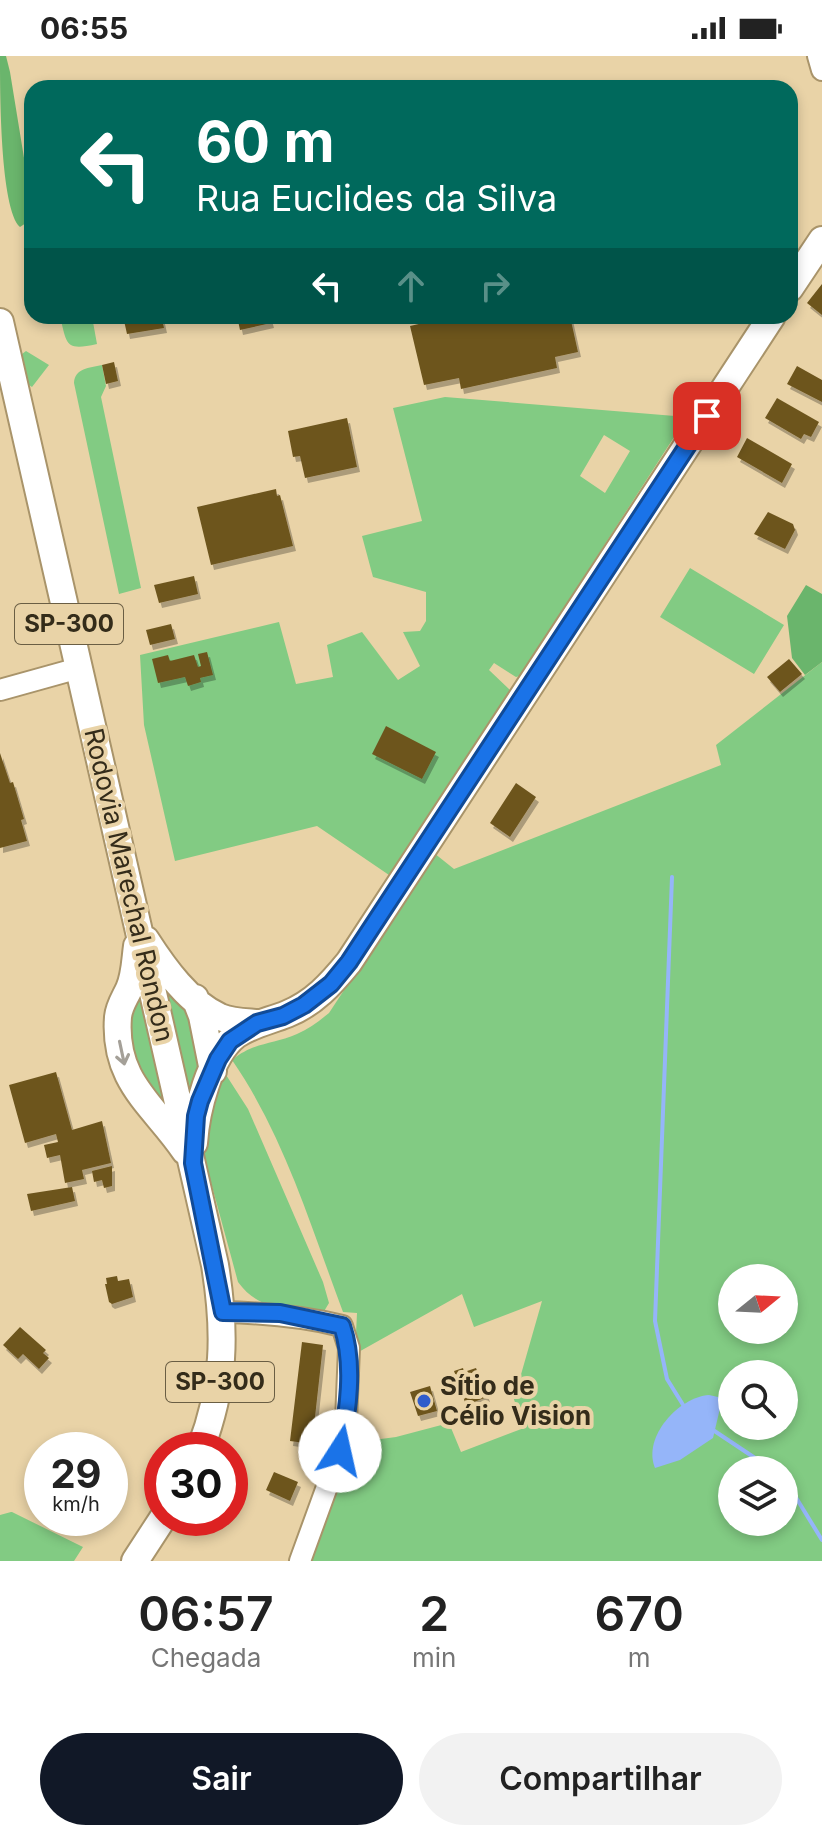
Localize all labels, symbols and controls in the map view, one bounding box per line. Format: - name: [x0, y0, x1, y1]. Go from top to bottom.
- text: 06:55: [40, 10, 128, 46]
- text: 60 m: [196, 108, 335, 176]
- icon: left: [64, 112, 168, 216]
- text: Rua Euclides da Silva: [196, 176, 557, 220]
- icon: left: [305, 264, 349, 308]
- icon: ahead: [389, 264, 433, 308]
- icon: right: [473, 264, 517, 308]
- pin: [673, 382, 741, 450]
- icon: arrive: [685, 394, 729, 438]
- road number: SP-300: [15, 604, 123, 644]
- street label: Rodovia Marechal Rondon: [78, 725, 181, 1045]
- one-way arrow: [116, 1039, 131, 1065]
- north arrow: [718, 1264, 798, 1344]
- map controls: [718, 1264, 798, 1536]
- button: search: [718, 1360, 798, 1440]
- road number: SP-300: [166, 1362, 274, 1402]
- place label: Sítio de Célio Vision: [440, 1370, 591, 1431]
- marker: Sítio de Célio Vision: [415, 1392, 433, 1410]
- position arrow: [298, 1409, 382, 1493]
- speed limit sign: 30: [144, 1432, 248, 1536]
- text: 29: [50, 1449, 102, 1498]
- button: layers: [718, 1456, 798, 1536]
- text: km/h: [52, 1492, 100, 1516]
- text: 06:57: [138, 1584, 274, 1643]
- text: 2: [419, 1584, 449, 1643]
- text: 670: [595, 1584, 684, 1643]
- text: Chegada: [151, 1642, 261, 1673]
- text: min: [412, 1642, 456, 1673]
- text: m: [628, 1642, 651, 1673]
- button: Sair: [40, 1733, 403, 1825]
- button: Compartilhar: [419, 1733, 782, 1825]

